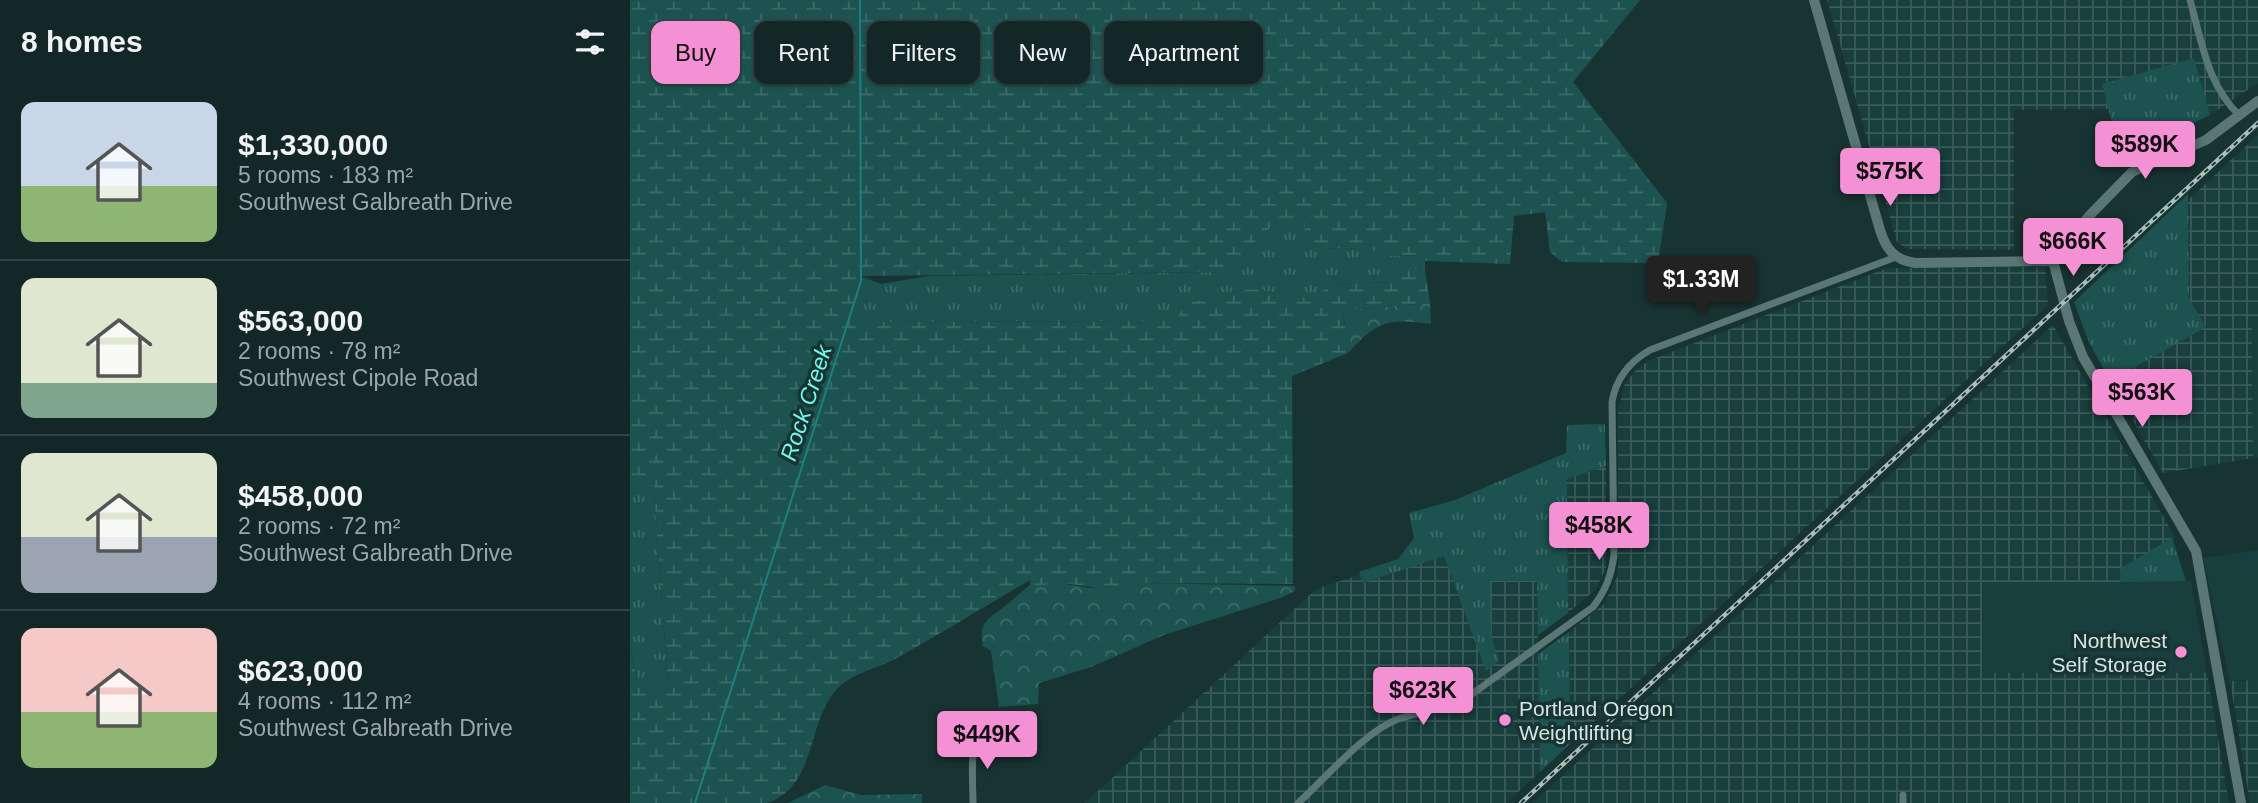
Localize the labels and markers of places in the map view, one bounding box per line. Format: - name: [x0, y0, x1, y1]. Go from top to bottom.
- pin: $589K: [2096, 122, 2194, 181]
- pin: $575K: [1841, 148, 1939, 208]
- pin: $666K: [2024, 218, 2122, 278]
- pin: $1.33M: [1644, 256, 1758, 316]
- pin: $563K: [2093, 370, 2191, 429]
- pin: $458K: [1550, 503, 1648, 562]
- place label: Northwest Self Storage: [2051, 629, 2167, 676]
- marker: Northwest Self Storage: [2173, 644, 2189, 660]
- pin: $623K: [1374, 668, 1472, 727]
- place label: Portland Oregon Weightlifting: [1519, 697, 1673, 744]
- pin: $449K: [938, 712, 1036, 771]
- marker: Portland Oregon Weightlifting: [1497, 712, 1513, 728]

